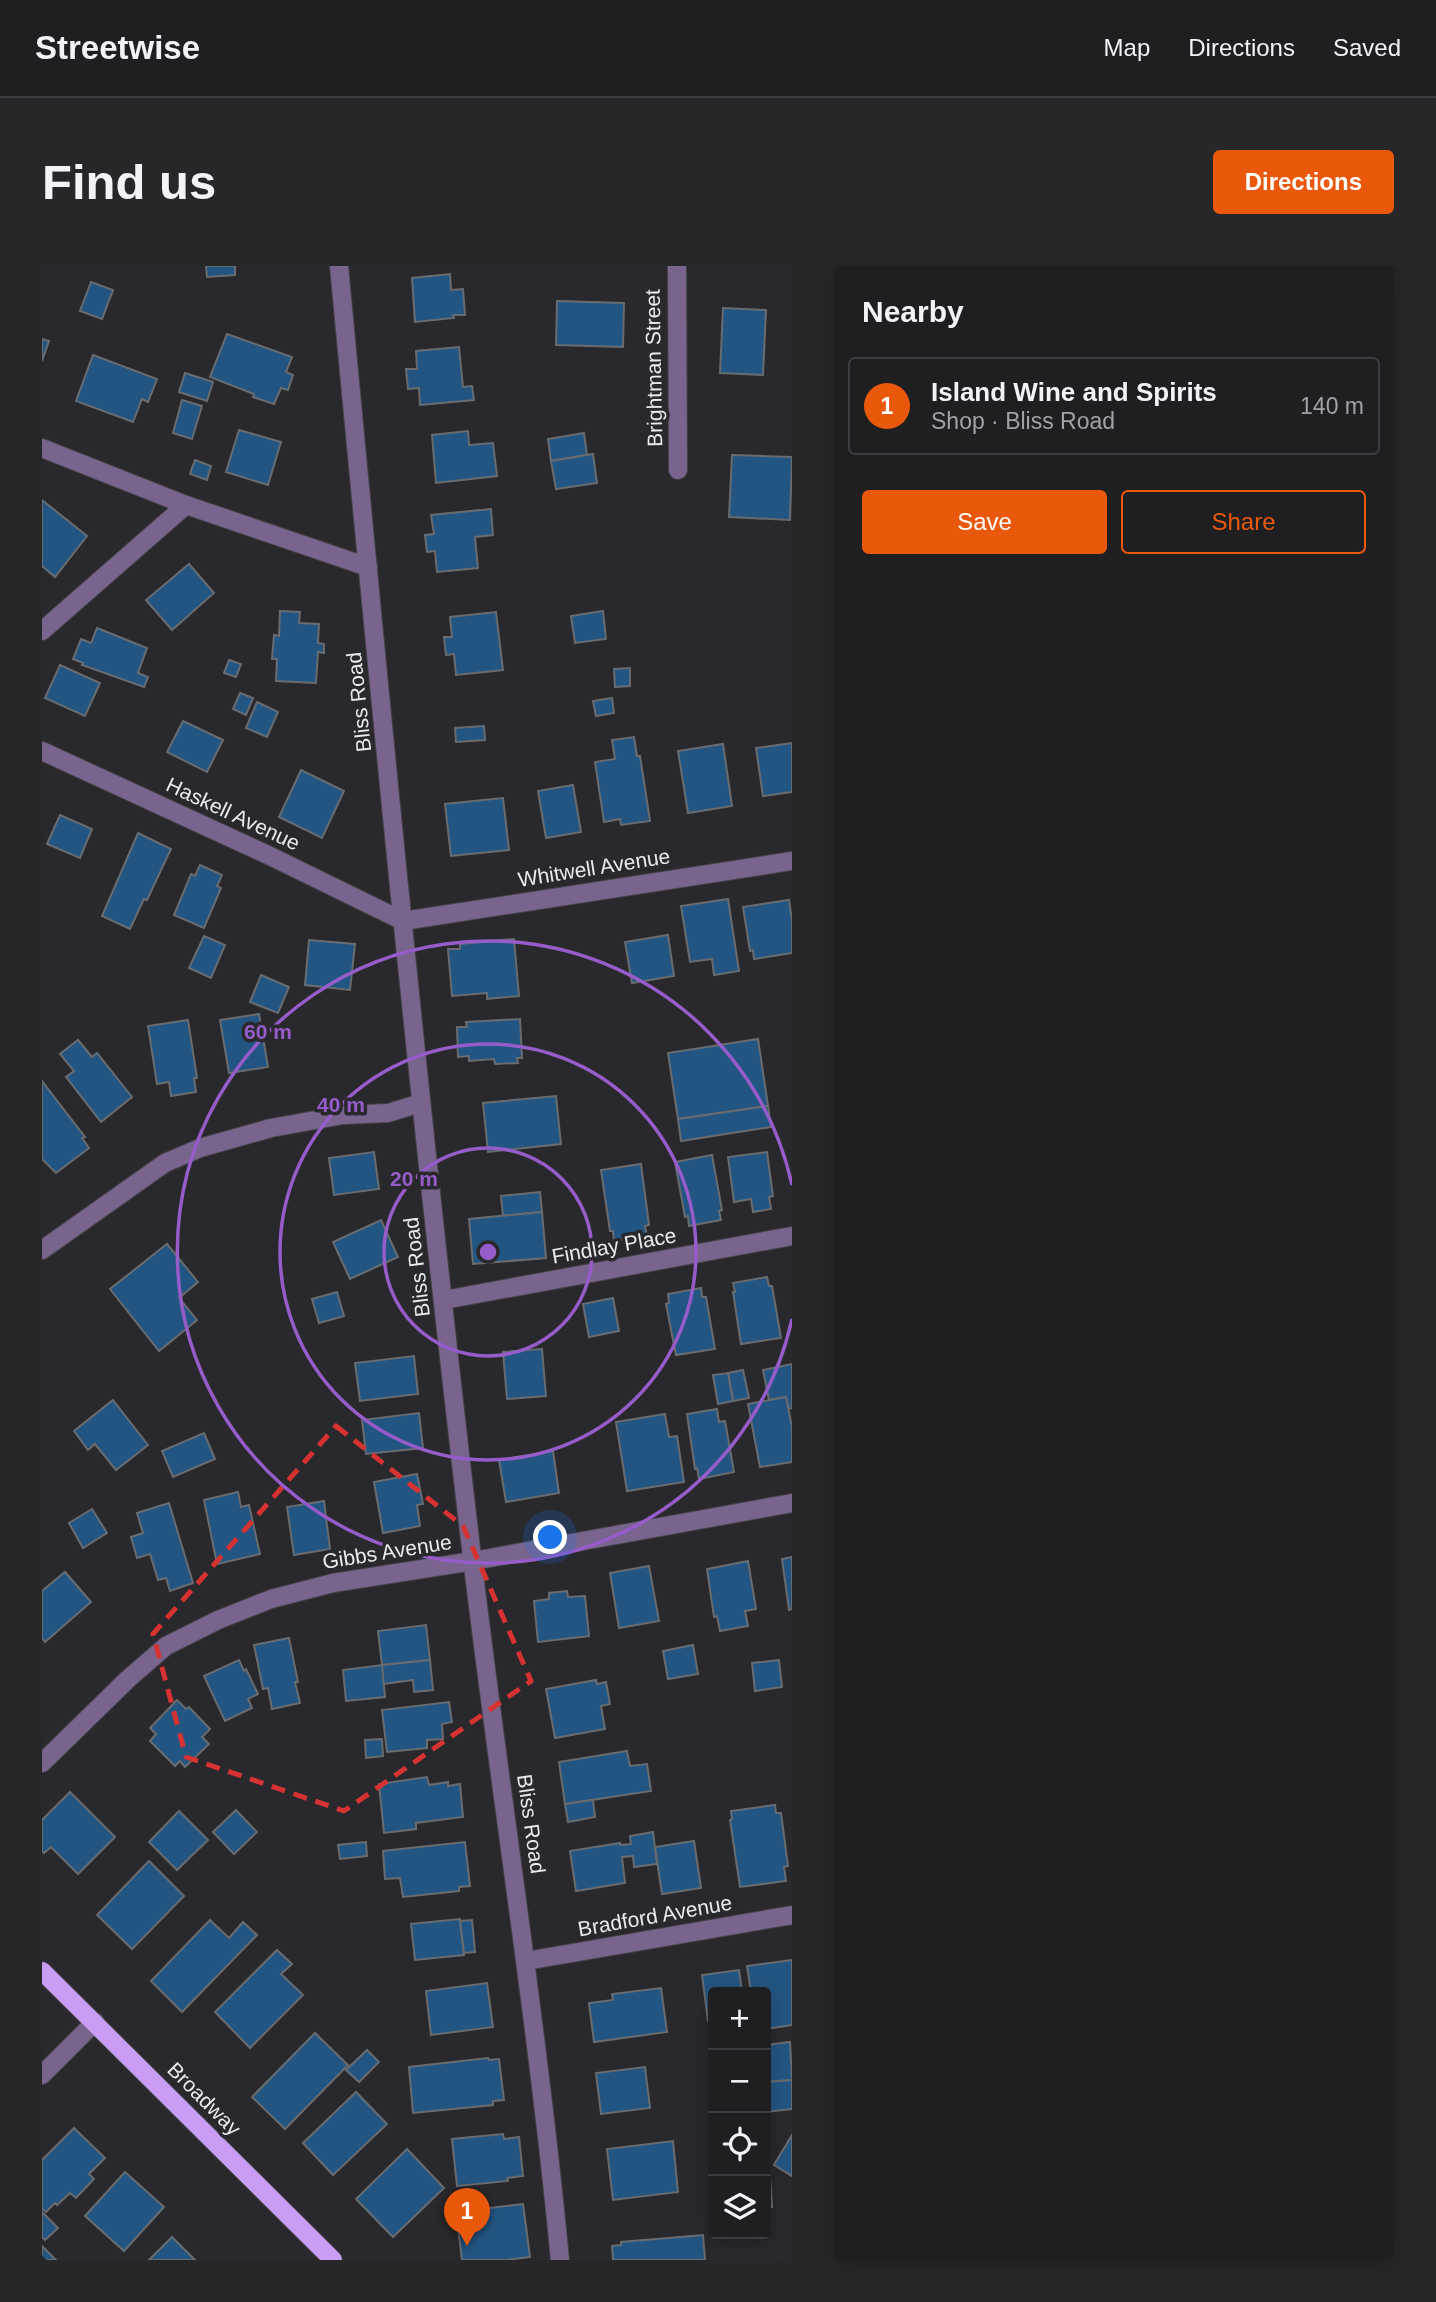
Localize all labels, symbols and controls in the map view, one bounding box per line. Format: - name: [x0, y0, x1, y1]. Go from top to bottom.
- text: Streetwise: [35, 29, 200, 66]
- text: Map: [1104, 34, 1150, 61]
- text: Directions: [1188, 34, 1295, 61]
- text: Saved: [1333, 34, 1401, 61]
- button: Directions: [1213, 150, 1394, 214]
- text: Find us: [42, 155, 216, 209]
- street label: Brightman Street: [641, 289, 666, 447]
- text: Nearby: [862, 295, 964, 328]
- text: Island Wine and Spirits: [931, 377, 1217, 407]
- text: 1: [881, 393, 893, 419]
- text: 140 m: [1300, 393, 1364, 419]
- text: Shop · Bliss Road: [931, 408, 1115, 434]
- button: Save: [862, 490, 1107, 554]
- button: Share: [1121, 490, 1366, 554]
- street label: Bliss Road: [342, 651, 375, 753]
- street label: Haskell Avenue: [163, 773, 303, 854]
- street label: Whitwell Avenue: [516, 844, 672, 891]
- text: 60 m: [244, 1020, 292, 1043]
- text: 40 m: [317, 1093, 365, 1116]
- text: 20 m: [390, 1167, 438, 1190]
- street label: Bliss Road: [399, 1216, 434, 1318]
- street label: Findlay Place: [550, 1223, 678, 1268]
- centre of rings: [476, 1240, 500, 1264]
- your location: [533, 1520, 567, 1554]
- street label: Gibbs Avenue: [321, 1530, 453, 1573]
- street label: Bliss Road: [513, 1773, 550, 1875]
- street label: Bradford Avenue: [576, 1891, 734, 1940]
- map controls: [708, 1987, 771, 2239]
- button: +: [708, 1987, 771, 2050]
- button: −: [708, 2050, 771, 2113]
- street label: Broadway: [163, 2057, 246, 2140]
- button: locate: [708, 2113, 771, 2176]
- button: layers: [708, 2176, 771, 2239]
- pin: 1: [444, 2188, 490, 2246]

